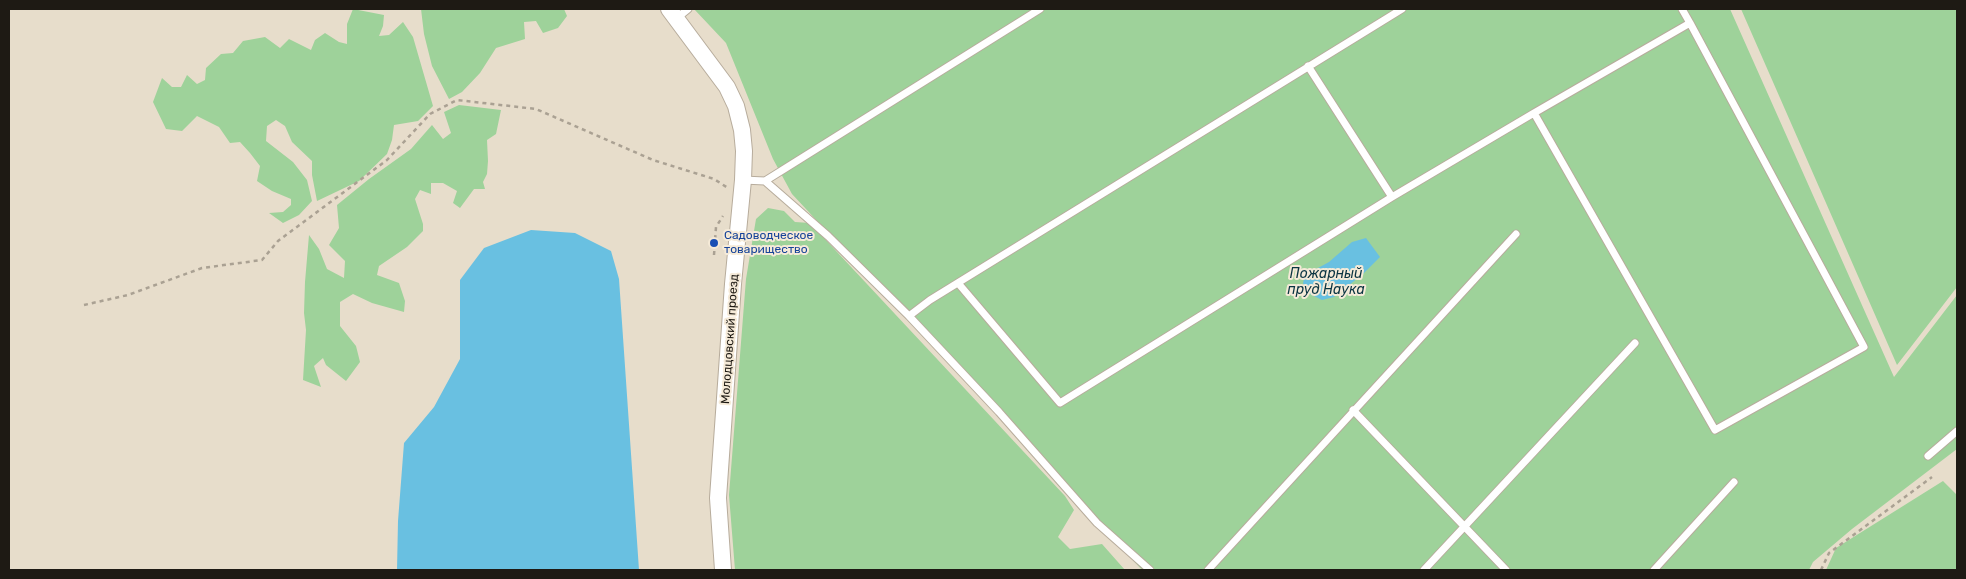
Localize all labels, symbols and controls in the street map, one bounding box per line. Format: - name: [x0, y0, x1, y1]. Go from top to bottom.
- place label: Садоводческое товарищество: [724, 229, 813, 257]
- marker: Садоводческое товарищество: [708, 237, 720, 249]
- water label: Пожарный пруд Наука: [1287, 266, 1365, 298]
- street label: Молодцовский проезд: [718, 274, 742, 404]

